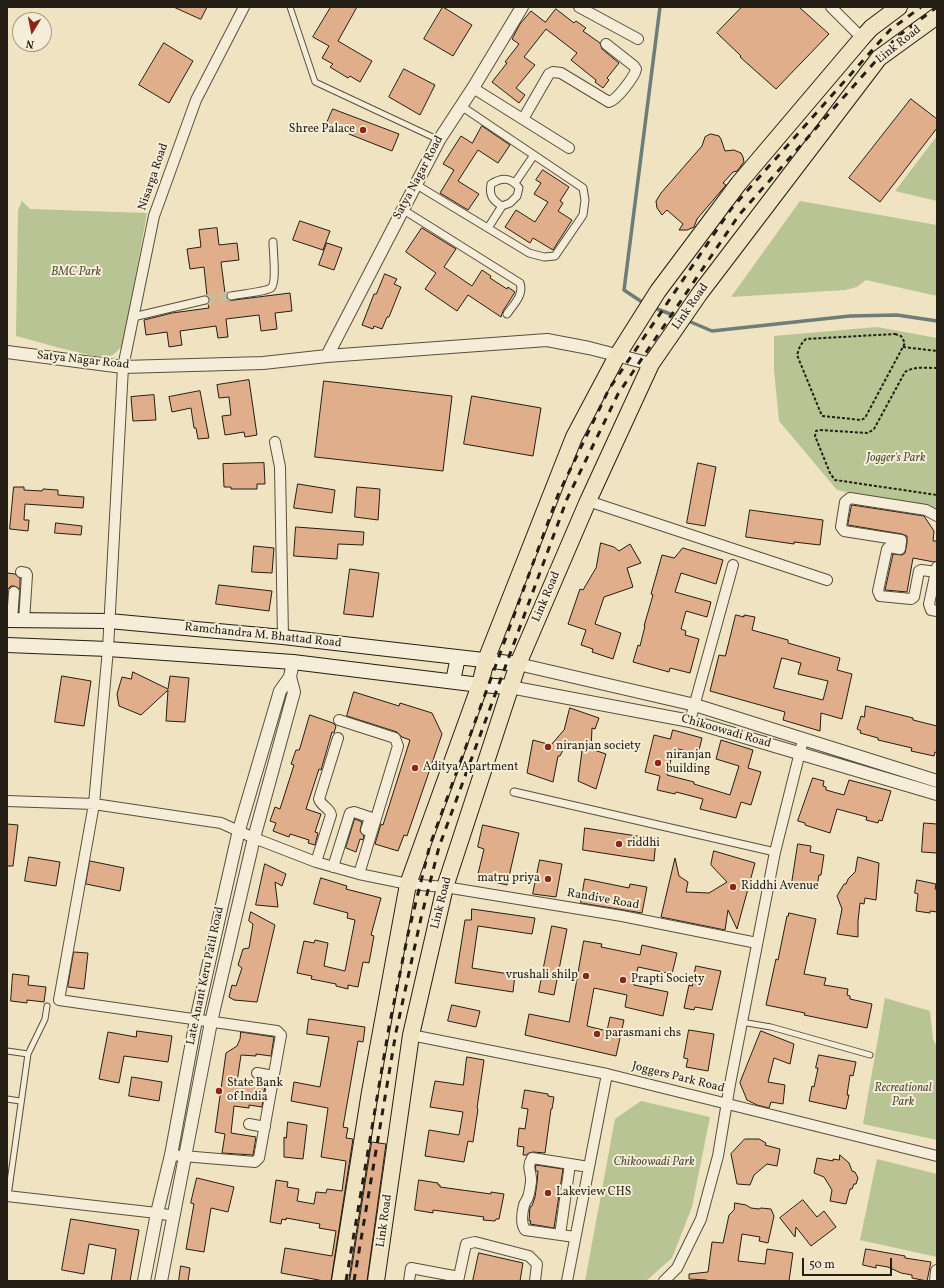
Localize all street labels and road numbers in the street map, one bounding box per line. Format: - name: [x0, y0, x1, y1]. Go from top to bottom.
- street label: Link Road: [873, 23, 925, 67]
- street label: Satya Nagar Road: [391, 134, 447, 222]
- street label: Nisarga Road: [136, 141, 172, 213]
- street label: Link Road: [670, 281, 712, 333]
- street label: Satya Nagar Road: [36, 349, 130, 373]
- street label: Link Road: [530, 570, 564, 624]
- street label: Ramchandra M. Bhattad Road: [184, 621, 342, 651]
- street label: Chikoowadi Road: [679, 712, 773, 752]
- street label: Link Road: [429, 875, 455, 931]
- street label: Randive Road: [566, 887, 640, 913]
- street label: Late Anant Keru Patil Road: [184, 905, 228, 1047]
- street label: Joggers Park Road: [630, 1060, 726, 1096]
- street label: Link Road: [374, 1193, 396, 1249]

